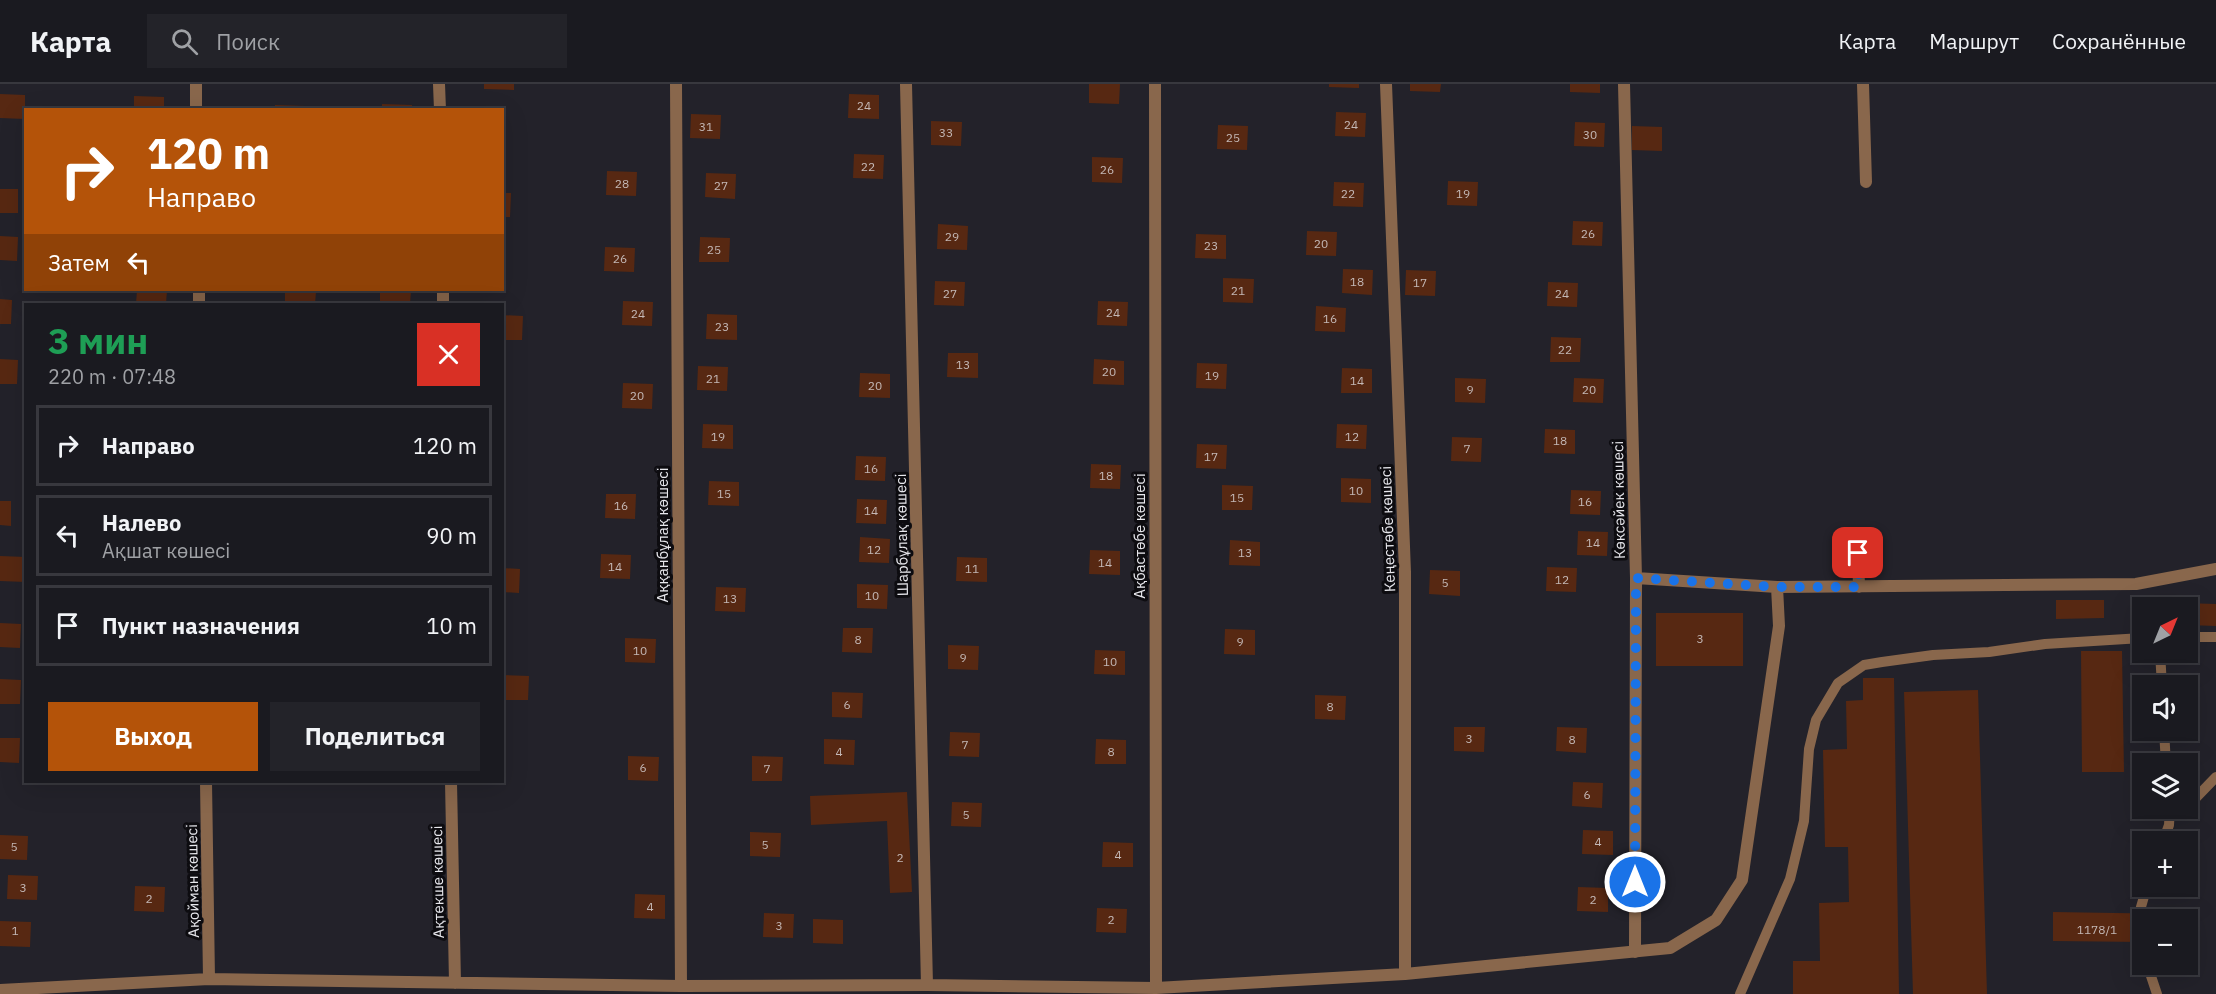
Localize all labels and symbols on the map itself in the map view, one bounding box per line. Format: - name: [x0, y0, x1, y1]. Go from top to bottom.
- house number: 24: [857, 98, 871, 113]
- house number: 24: [1344, 117, 1358, 132]
- house number: 31: [699, 119, 713, 134]
- house number: 33: [939, 125, 953, 140]
- house number: 30: [1583, 127, 1597, 142]
- house number: 25: [1226, 130, 1240, 145]
- house number: 22: [861, 159, 875, 174]
- house number: 26: [1100, 162, 1114, 177]
- house number: 28: [615, 176, 629, 191]
- house number: 27: [714, 178, 728, 193]
- house number: 22: [1341, 186, 1355, 201]
- house number: 19: [1456, 186, 1470, 201]
- house number: 26: [1581, 226, 1595, 241]
- house number: 29: [945, 229, 959, 244]
- house number: 20: [1314, 236, 1328, 251]
- house number: 23: [1204, 238, 1218, 253]
- house number: 25: [707, 242, 721, 257]
- house number: 26: [613, 251, 627, 266]
- house number: 18: [1350, 274, 1364, 289]
- house number: 17: [1413, 275, 1427, 290]
- house number: 21: [1231, 283, 1245, 298]
- house number: 27: [943, 286, 957, 301]
- house number: 24: [1555, 286, 1569, 301]
- house number: 24: [1106, 305, 1120, 320]
- house number: 24: [631, 306, 645, 321]
- house number: 16: [1323, 311, 1337, 326]
- house number: 23: [715, 319, 729, 334]
- house number: 22: [1558, 342, 1572, 357]
- house number: 13: [956, 357, 970, 372]
- house number: 20: [1102, 364, 1116, 379]
- house number: 19: [1205, 368, 1219, 383]
- house number: 21: [706, 371, 720, 386]
- house number: 14: [1350, 373, 1364, 388]
- house number: 20: [868, 378, 882, 393]
- house number: 9: [1466, 382, 1474, 397]
- house number: 20: [1582, 382, 1596, 397]
- house number: 20: [630, 388, 644, 403]
- house number: 19: [711, 429, 725, 444]
- house number: 12: [1345, 429, 1359, 444]
- house number: 18: [1553, 433, 1567, 448]
- house number: 7: [1463, 441, 1471, 456]
- street label: Көксәйек көшесі: [1608, 441, 1629, 559]
- house number: 17: [1204, 449, 1218, 464]
- house number: 16: [864, 461, 878, 476]
- street label: Кеңестөбе көшесі: [1376, 466, 1399, 592]
- street label: Аққанбұлақ көшесі: [653, 468, 672, 602]
- house number: 18: [1099, 468, 1113, 483]
- street label: Шарбұлақ көшесі: [891, 473, 912, 597]
- street label: Ақбастөбе көшесі: [1130, 473, 1149, 599]
- house number: 10: [1349, 483, 1363, 498]
- house number: 15: [717, 486, 731, 501]
- house number: 15: [1230, 490, 1244, 505]
- house number: 16: [1578, 494, 1592, 509]
- house number: 16: [614, 498, 628, 513]
- house number: 14: [864, 503, 878, 518]
- pin: [1832, 527, 1883, 578]
- house number: 14: [1586, 535, 1600, 550]
- house number: 12: [867, 542, 881, 557]
- house number: 13: [1238, 545, 1252, 560]
- house number: 14: [1098, 555, 1112, 570]
- house number: 14: [608, 559, 622, 574]
- house number: 11: [965, 561, 979, 576]
- house number: 12: [1555, 572, 1569, 587]
- house number: 5: [1441, 575, 1449, 590]
- house number: 10: [865, 588, 879, 603]
- house number: 13: [723, 591, 737, 606]
- north arrow: [2132, 597, 2198, 663]
- house number: 3: [1696, 631, 1704, 646]
- house number: 8: [854, 632, 862, 647]
- house number: 9: [1236, 634, 1244, 649]
- house number: 10: [633, 643, 647, 658]
- house number: 9: [959, 650, 967, 665]
- house number: 10: [1103, 654, 1117, 669]
- house number: 6: [843, 697, 851, 712]
- house number: 8: [1326, 699, 1334, 714]
- house number: 3: [1465, 731, 1473, 746]
- house number: 8: [1568, 732, 1576, 747]
- house number: 7: [961, 737, 969, 752]
- house number: 4: [835, 744, 843, 759]
- house number: 8: [1107, 744, 1115, 759]
- house number: 6: [639, 760, 647, 775]
- house number: 7: [763, 761, 771, 776]
- house number: 6: [1583, 787, 1591, 802]
- house number: 5: [962, 807, 970, 822]
- street label: Ақойман көшесі: [182, 824, 203, 938]
- street label: Ақтекше көшесі: [427, 825, 448, 939]
- house number: 4: [1594, 834, 1602, 849]
- house number: 5: [761, 837, 769, 852]
- house number: 5: [10, 839, 18, 854]
- house number: 4: [1114, 847, 1122, 862]
- house number: 2: [896, 850, 904, 865]
- position arrow: [1603, 850, 1667, 914]
- house number: 3: [19, 880, 27, 895]
- house number: 2: [145, 891, 153, 906]
- house number: 2: [1589, 892, 1597, 907]
- house number: 4: [646, 899, 654, 914]
- house number: 2: [1107, 912, 1115, 927]
- house number: 3: [775, 918, 783, 933]
- house number: 1178/1: [2077, 922, 2117, 937]
- house number: 1: [11, 923, 19, 938]

